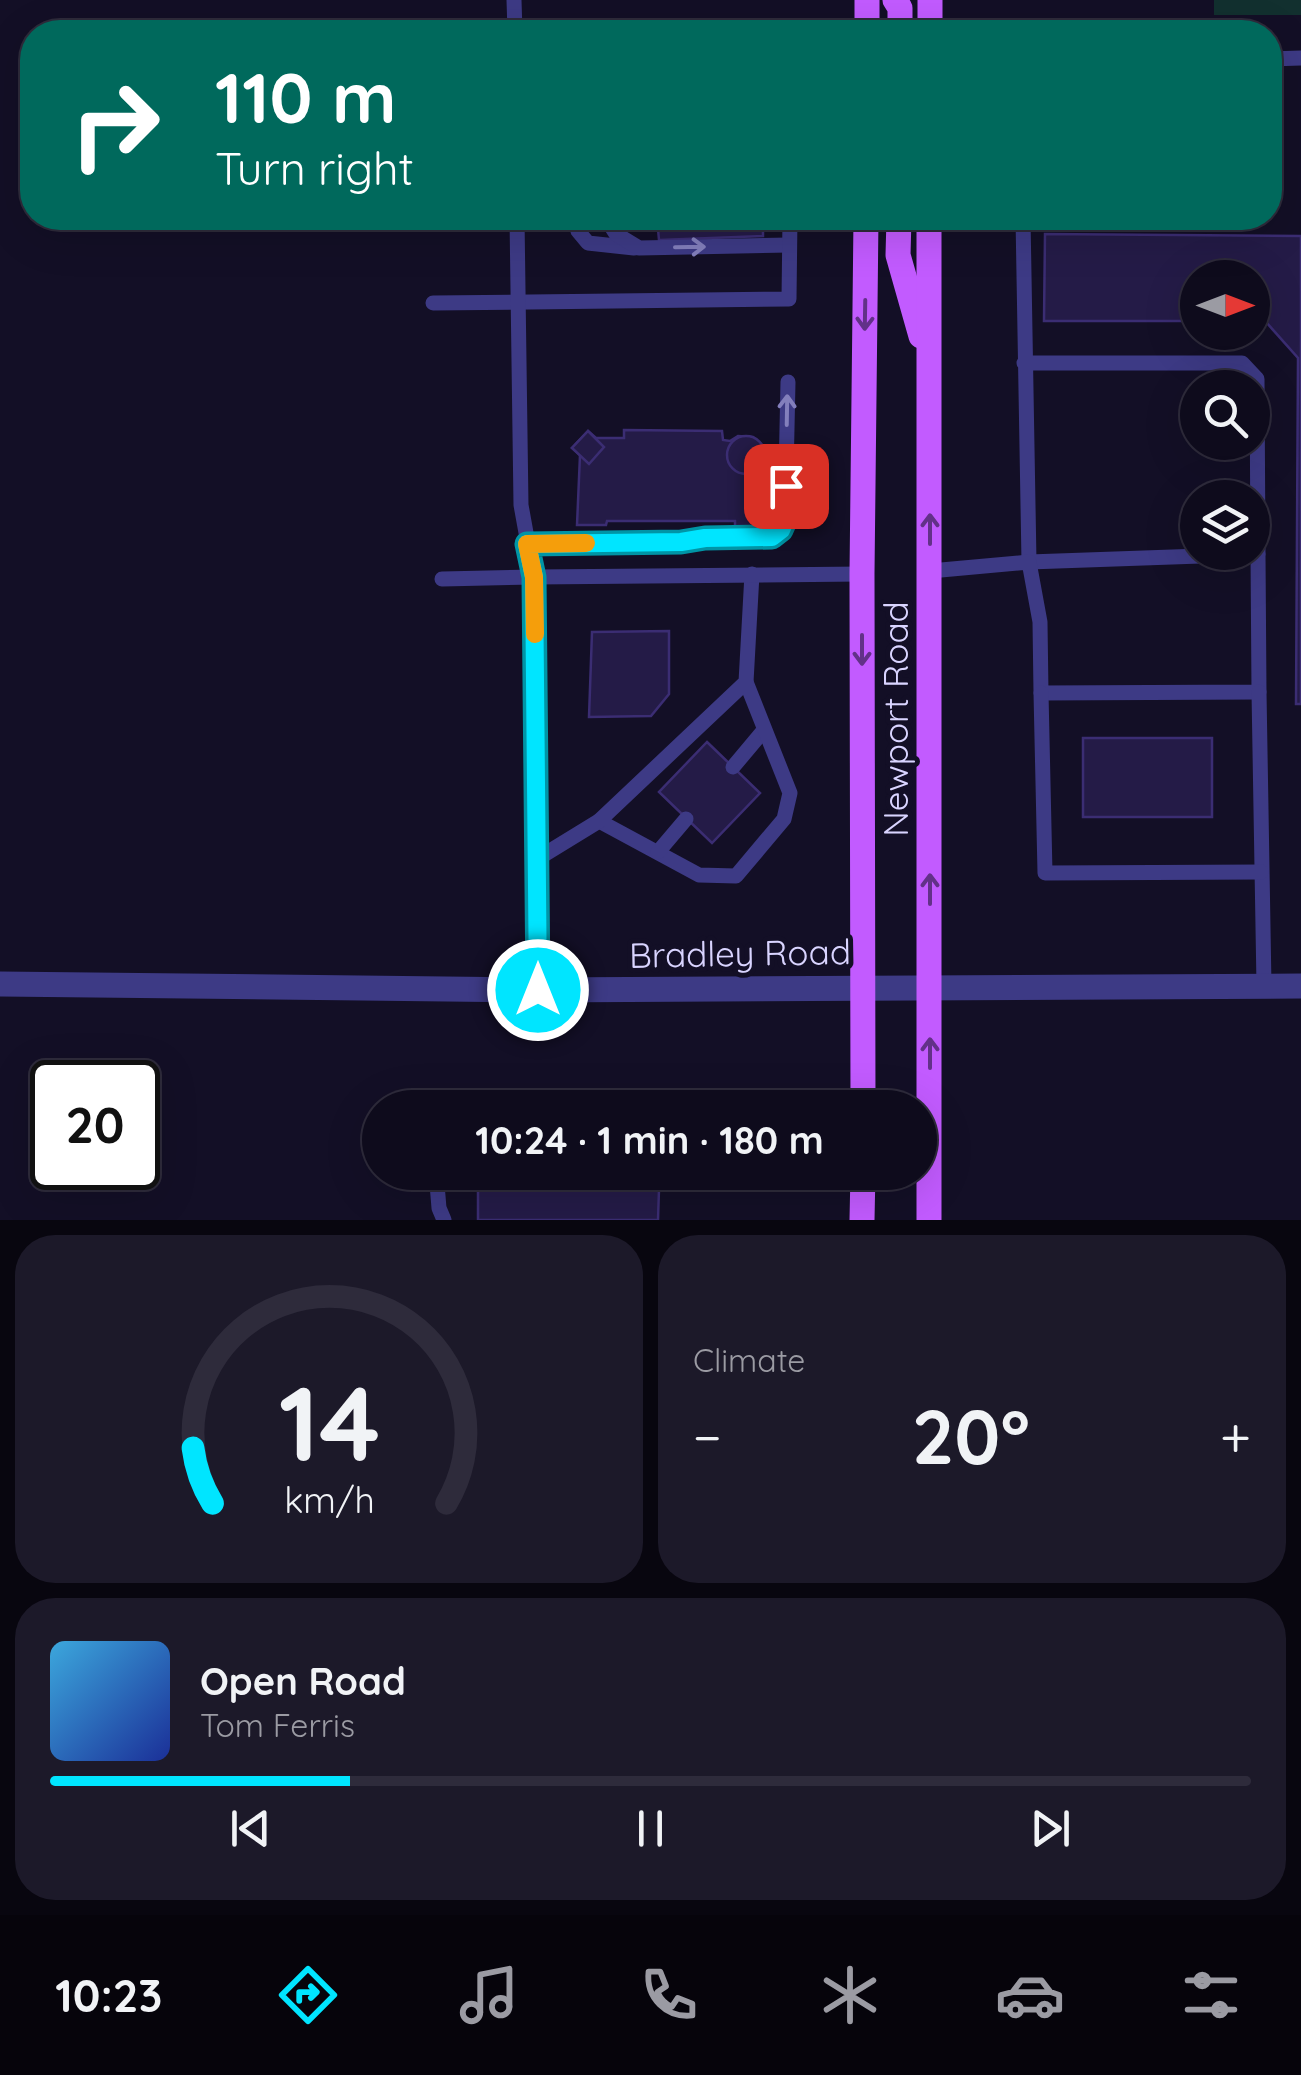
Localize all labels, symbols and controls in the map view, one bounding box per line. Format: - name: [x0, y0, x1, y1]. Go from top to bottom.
- text: 110 m: [215, 53, 397, 141]
- icon: right: [50, 60, 180, 190]
- text: Turn right: [215, 140, 414, 196]
- one-way arrow: [674, 237, 706, 256]
- north arrow: [1180, 260, 1270, 350]
- map controls: [1180, 260, 1270, 570]
- one-way arrow: [855, 298, 874, 330]
- button: search: [1180, 370, 1270, 460]
- one-way arrow: [778, 395, 797, 427]
- pin: [744, 444, 829, 529]
- icon: arrive: [759, 459, 814, 514]
- button: layers: [1180, 480, 1270, 570]
- one-way arrow: [920, 514, 940, 546]
- street label: Newport Road: [873, 601, 917, 837]
- one-way arrow: [852, 634, 872, 666]
- one-way arrow: [920, 874, 940, 906]
- street label: Bradley Road: [629, 929, 851, 977]
- position arrow: [486, 938, 590, 1042]
- one-way arrow: [920, 1037, 940, 1070]
- speed limit sign: 20: [30, 1060, 160, 1190]
- text: 10:24 · 1 min · 180 m: [475, 1116, 824, 1164]
- text: Climate: [693, 1340, 805, 1380]
- text: 14: [278, 1357, 380, 1487]
- text: 20°: [912, 1389, 1030, 1483]
- text: −: [693, 1402, 722, 1471]
- text: +: [1220, 1402, 1251, 1471]
- text: km/h: [284, 1477, 374, 1522]
- text: Open Road: [200, 1657, 406, 1705]
- text: Tom Ferris: [200, 1705, 355, 1745]
- icon: previous: [223, 1801, 278, 1856]
- icon: pause: [623, 1801, 678, 1856]
- icon: next: [1023, 1801, 1078, 1856]
- icon: directions: [273, 1960, 343, 2030]
- icon: music: [454, 1960, 524, 2030]
- icon: phone: [634, 1960, 704, 2030]
- icon: climate: [815, 1960, 885, 2030]
- icon: car: [995, 1960, 1065, 2030]
- icon: filters: [1176, 1960, 1246, 2030]
- text: 10:23: [55, 1967, 162, 2023]

